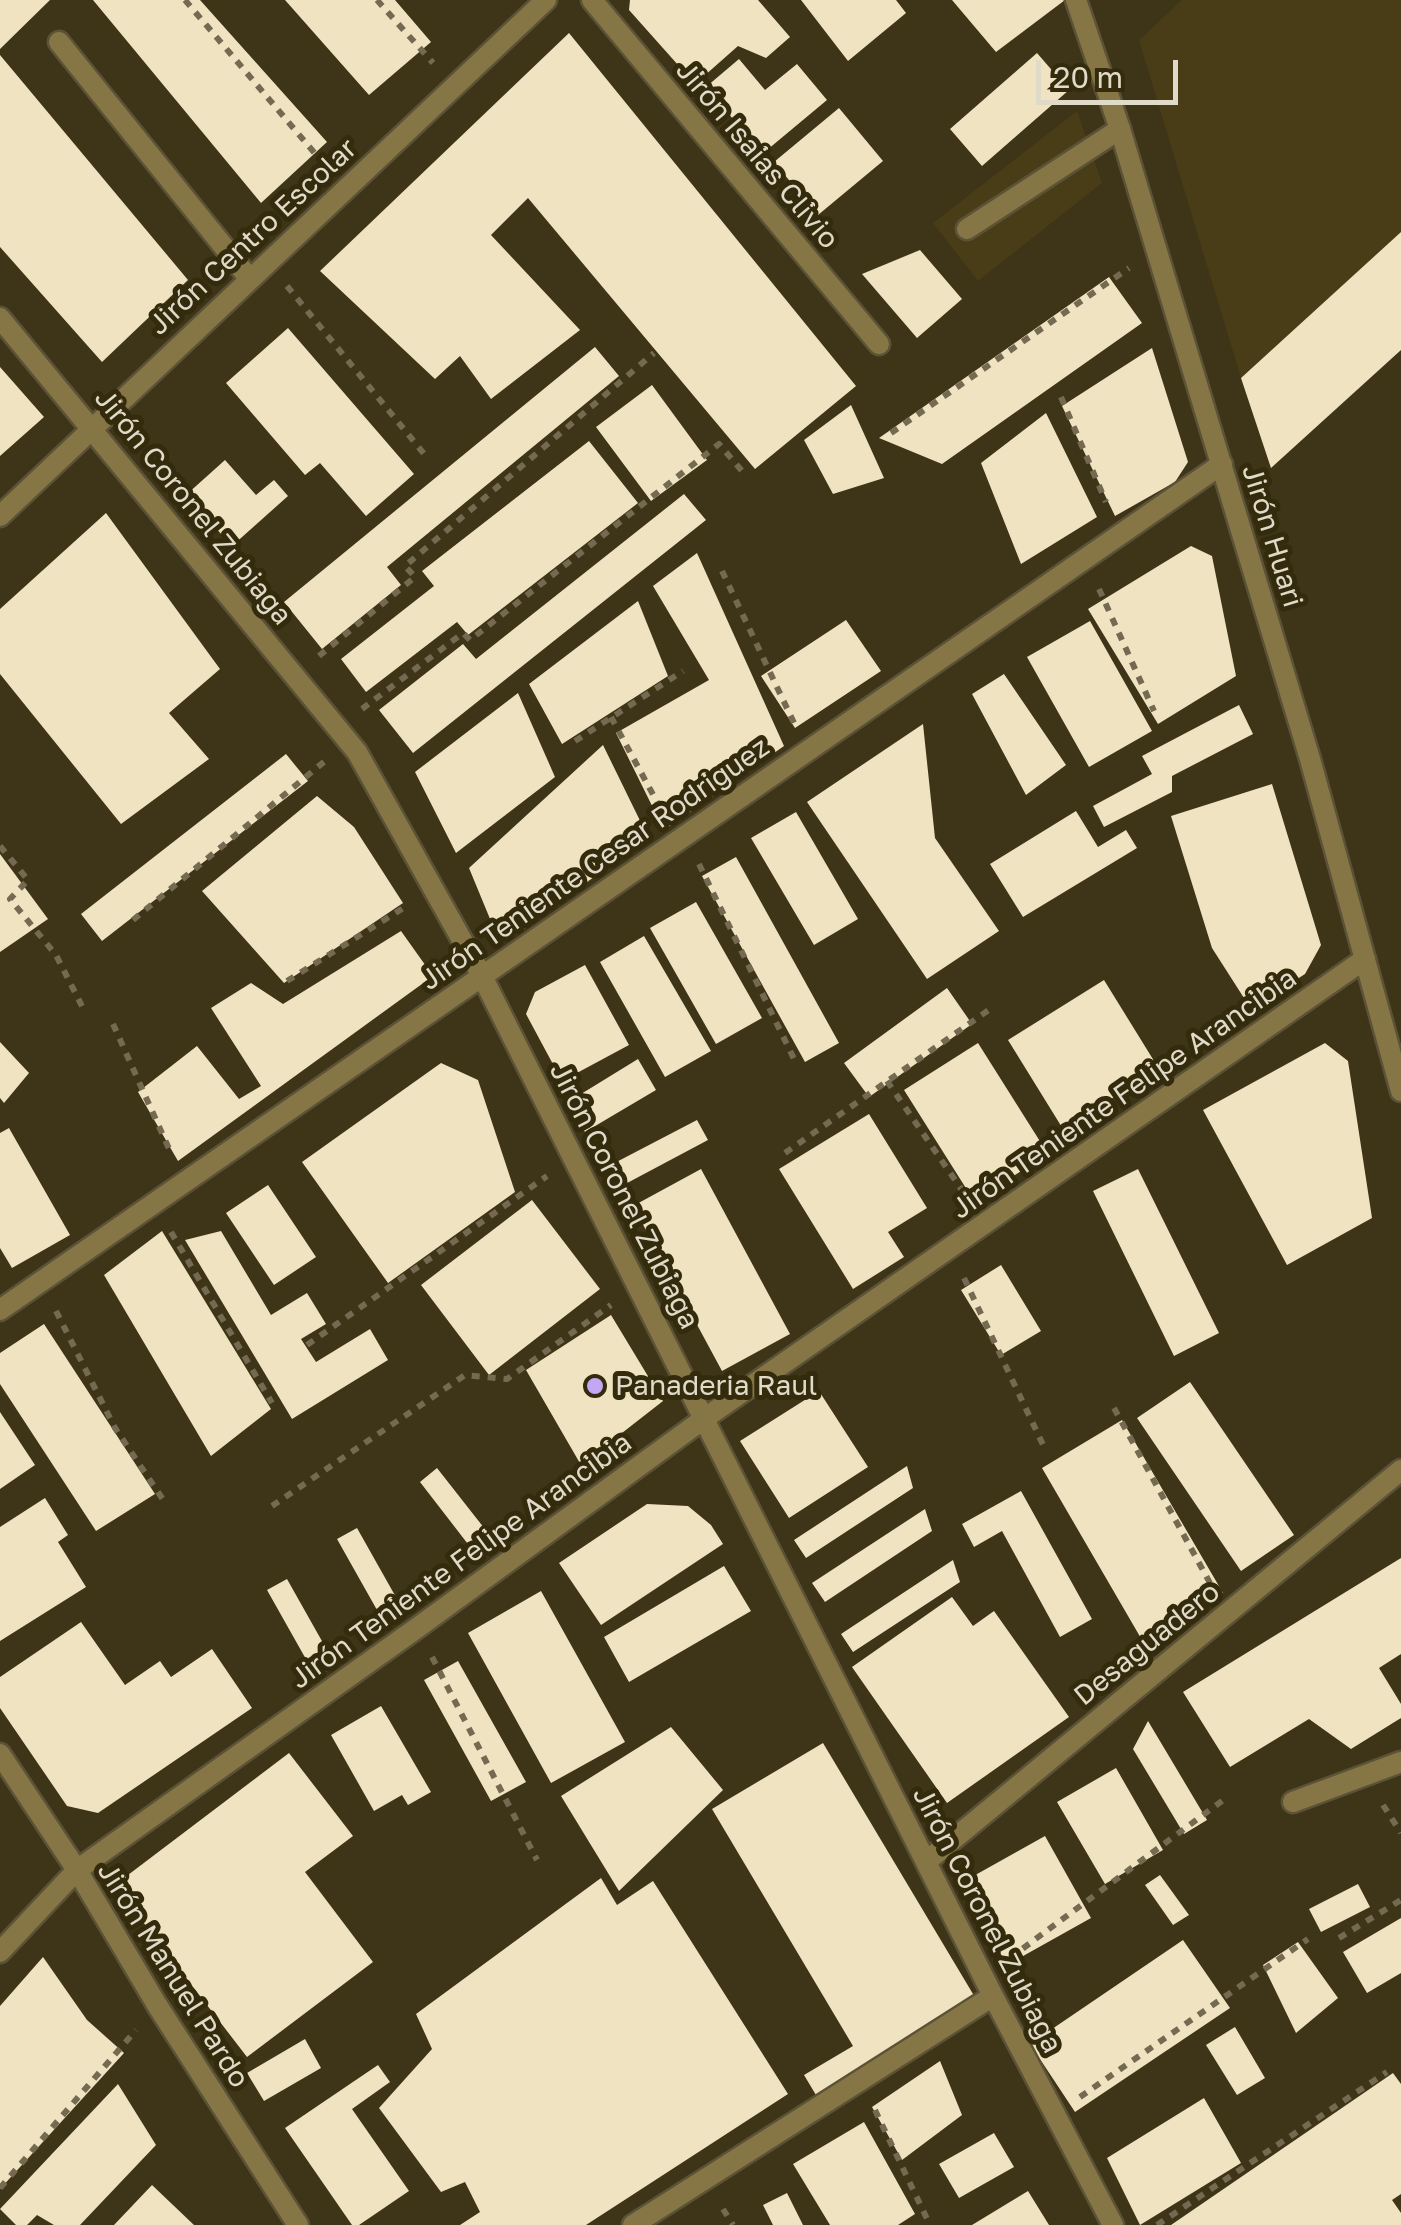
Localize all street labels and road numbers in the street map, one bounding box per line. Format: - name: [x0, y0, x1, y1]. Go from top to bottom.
- street label: Jirón Isaias Clivio: [669, 54, 845, 256]
- street label: Jirón Centro Escolar: [142, 132, 364, 342]
- street label: Jirón Coronel Zubiaga: [87, 382, 299, 632]
- street label: Jirón Huari: [1234, 461, 1310, 611]
- street label: Jirón Teniente Cesar Rodriguez: [414, 730, 776, 998]
- street label: Jirón Teniente Felipe Arancibia: [945, 962, 1303, 1226]
- street label: Jirón Coronel Zubiaga: [542, 1057, 706, 1335]
- street label: Jirón Teniente Felipe Arancibia: [284, 1426, 638, 1696]
- street label: Desaguadero: [1068, 1575, 1226, 1713]
- street label: Jirón Coronel Zubiaga: [905, 1781, 1069, 2059]
- street label: Jirón Manuel Pardo: [90, 1856, 256, 2094]

